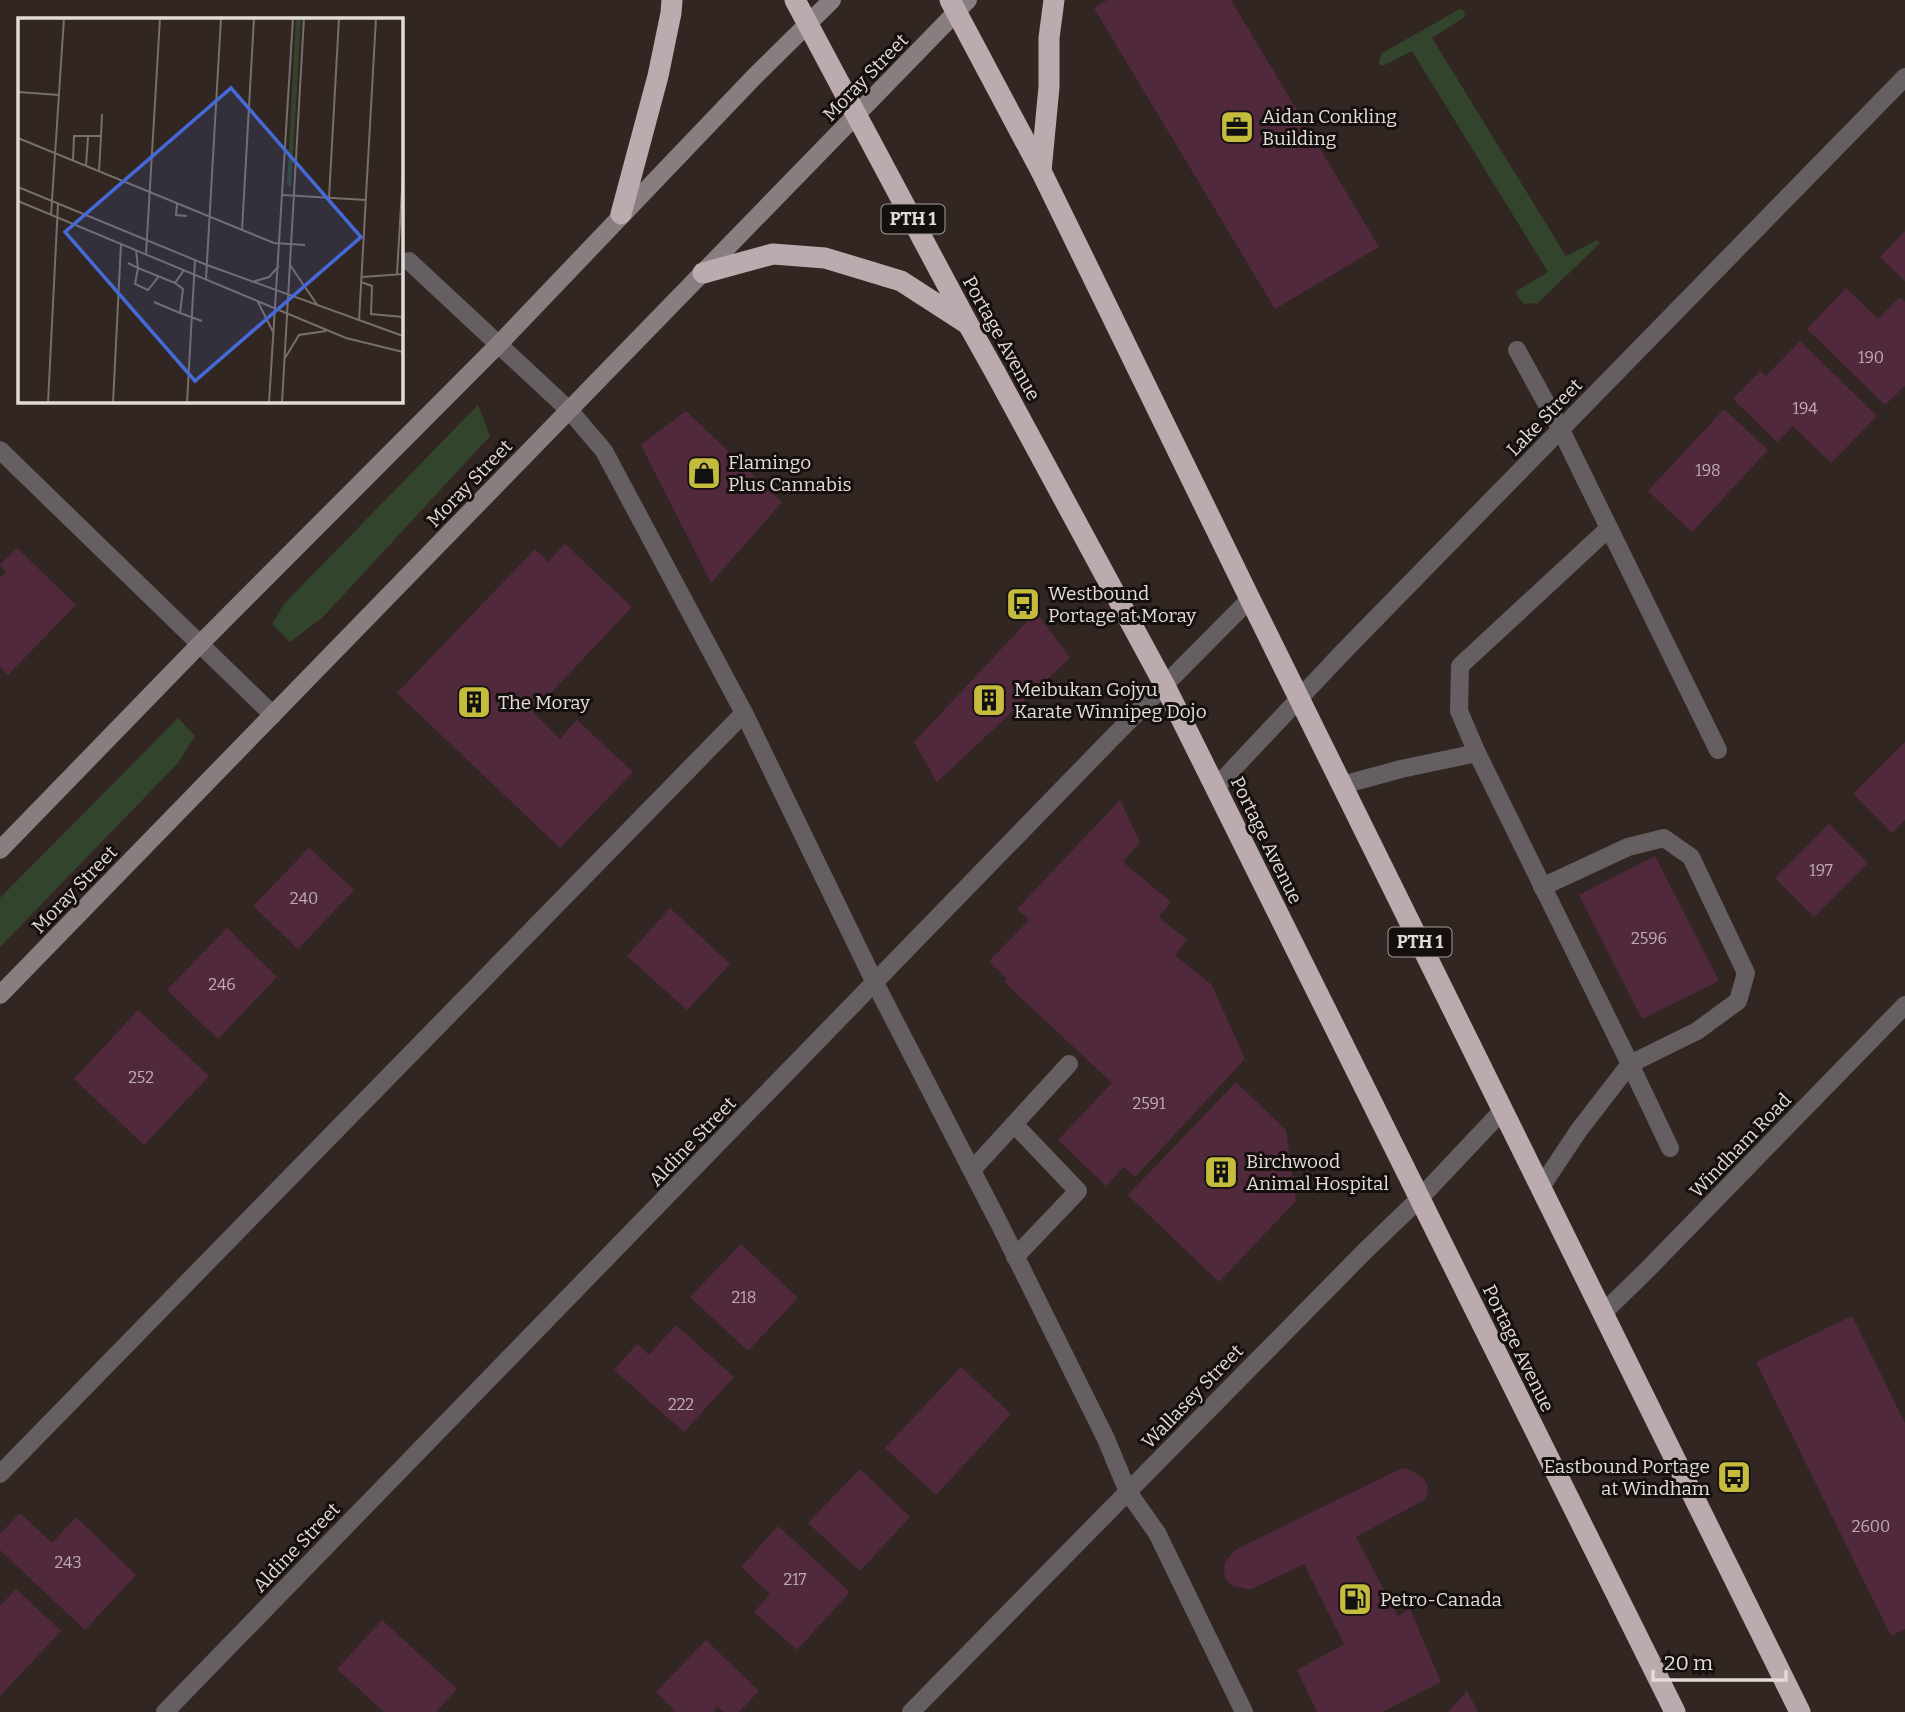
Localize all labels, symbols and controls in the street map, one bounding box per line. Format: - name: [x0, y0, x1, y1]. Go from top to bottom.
- inset map: [18, 18, 402, 402]
- street label: Moray Street: [818, 29, 913, 126]
- place label: Aidan Conkling Building: [1262, 105, 1397, 150]
- office icon: Aidan Conkling Building: [1218, 108, 1256, 146]
- road number: PTH 1: [881, 204, 944, 233]
- street label: Portage Avenue: [958, 272, 1045, 405]
- house number: 190: [1858, 348, 1884, 367]
- street label: Lake Street: [1502, 374, 1587, 461]
- house number: 194: [1792, 399, 1818, 418]
- street label: Moray Street: [422, 435, 517, 532]
- place label: Flamingo Plus Cannabis: [728, 451, 852, 496]
- shop icon: Flamingo Plus Cannabis: [685, 454, 723, 492]
- house number: 198: [1695, 461, 1721, 480]
- place label: Westbound Portage at Moray: [1048, 582, 1197, 627]
- bus stop icon: Westbound Portage at Moray: [1004, 585, 1042, 623]
- place label: Meibukan Gojyu Karate Winnipeg Dojo: [1014, 678, 1207, 723]
- building icon: Meibukan Gojyu Karate Winnipeg Dojo: [970, 681, 1008, 719]
- building icon: The Moray: [455, 683, 493, 721]
- place label: The Moray: [498, 691, 591, 714]
- street label: Portage Avenue: [1226, 773, 1307, 908]
- street label: Moray Street: [27, 841, 122, 938]
- house number: 197: [1809, 861, 1833, 880]
- house number: 240: [290, 889, 318, 908]
- road number: PTH 1: [1388, 928, 1452, 957]
- house number: 2596: [1631, 929, 1667, 948]
- house number: 246: [208, 975, 236, 994]
- house number: 252: [128, 1068, 154, 1087]
- street label: Windham Road: [1685, 1088, 1796, 1202]
- street label: Aldine Street: [644, 1092, 741, 1191]
- house number: 2591: [1133, 1094, 1166, 1113]
- place label: Birchwood Animal Hospital: [1246, 1150, 1389, 1195]
- building icon: Birchwood Animal Hospital: [1202, 1153, 1240, 1191]
- street label: Portage Avenue: [1478, 1281, 1559, 1416]
- house number: 218: [732, 1288, 756, 1307]
- street label: Wallasey Street: [1137, 1339, 1248, 1453]
- house number: 222: [668, 1395, 694, 1414]
- place label: Eastbound Portage at Windham: [1543, 1455, 1710, 1500]
- bus stop icon: Eastbound Portage at Windham: [1715, 1458, 1753, 1496]
- street label: Aldine Street: [248, 1498, 345, 1597]
- house number: 2600: [1852, 1517, 1890, 1536]
- house number: 243: [54, 1553, 82, 1572]
- house number: 217: [783, 1570, 807, 1589]
- fuel station icon: Petro-Canada: [1336, 1580, 1374, 1618]
- place label: Petro-Canada: [1380, 1588, 1503, 1611]
- scale bar: [1653, 1638, 1786, 1682]
- text: 20 m: [1664, 1650, 1713, 1676]

